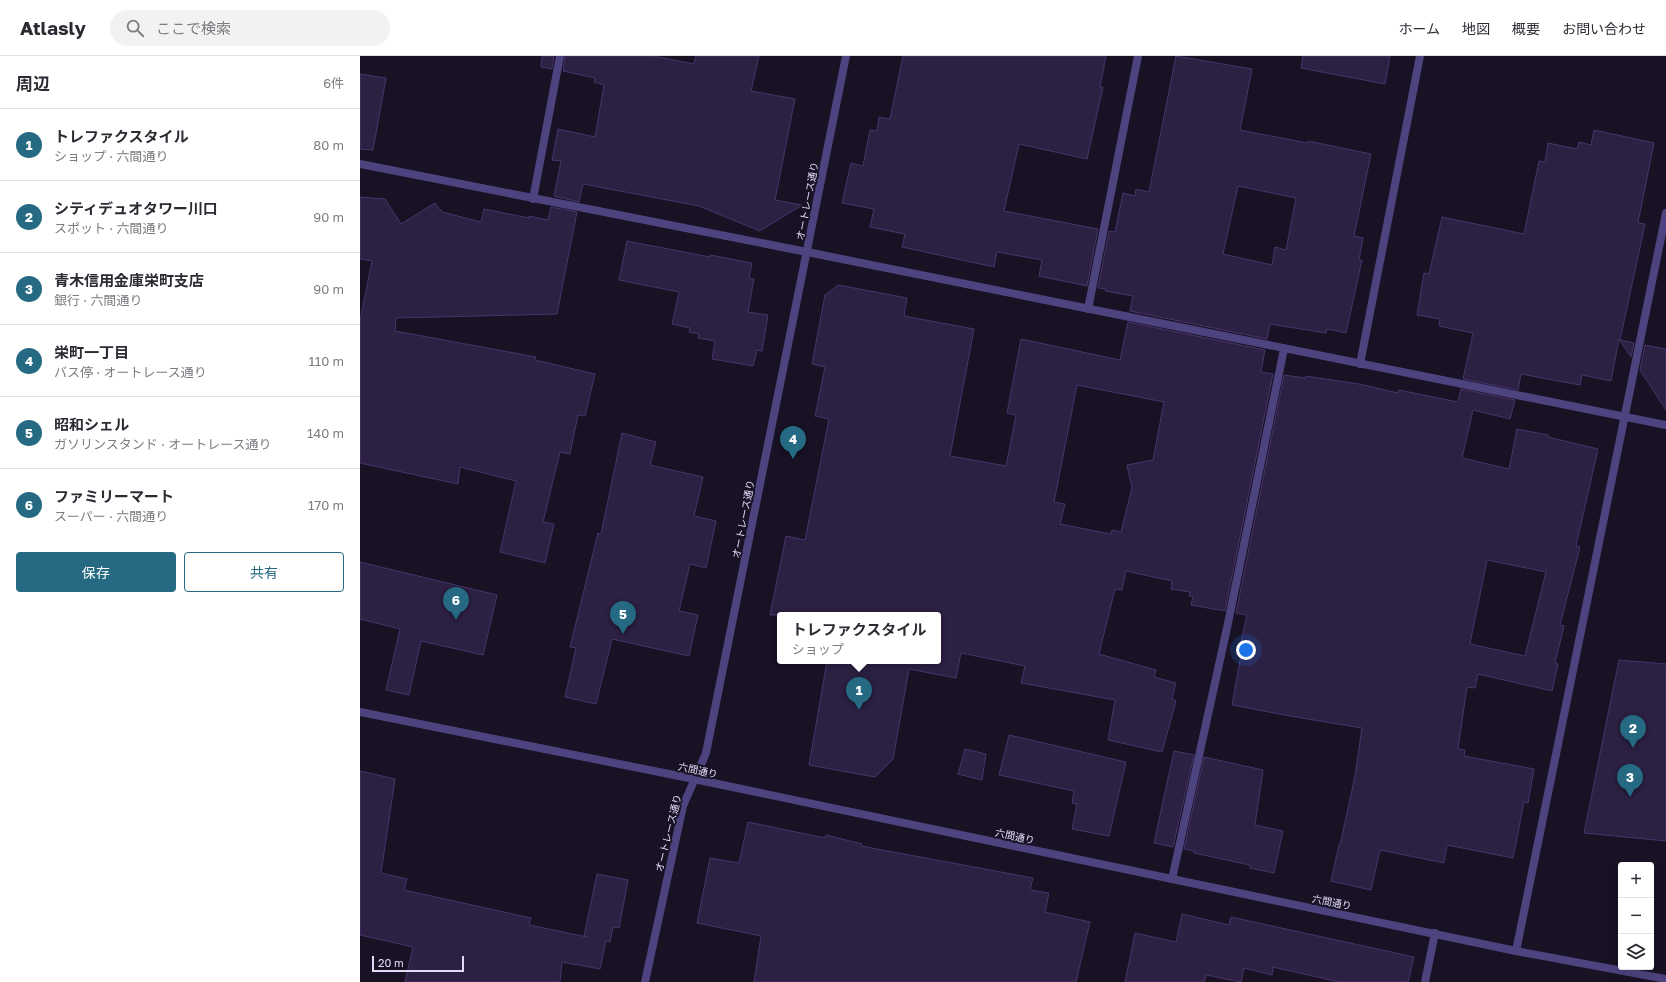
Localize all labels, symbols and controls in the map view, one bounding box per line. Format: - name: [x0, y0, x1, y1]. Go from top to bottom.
- search box: [110, 10, 390, 46]
- text: Atlasly: [20, 16, 86, 39]
- icon: search: [124, 17, 146, 39]
- text: ここで検索: [156, 19, 231, 37]
- text: ホーム: [1398, 20, 1440, 37]
- text: 地図: [1462, 20, 1490, 37]
- text: 概要: [1512, 20, 1540, 37]
- text: お問い合わせ: [1562, 20, 1646, 37]
- text: 周辺: [16, 73, 50, 94]
- text: 6件: [323, 75, 344, 91]
- text: トレファクスタイル: [54, 127, 189, 145]
- text: 1: [26, 137, 32, 153]
- text: 80 m: [313, 137, 344, 153]
- text: ショップ · 六間通り: [54, 148, 168, 164]
- street label: オートレース通り: [794, 161, 820, 241]
- text: シティデュオタワー川口: [54, 199, 218, 217]
- text: 2: [25, 209, 33, 225]
- text: 90 m: [313, 209, 344, 225]
- text: スポット · 六間通り: [54, 220, 168, 236]
- text: 青木信用金庫栄町支店: [54, 271, 204, 289]
- text: 3: [25, 281, 33, 297]
- text: 90 m: [313, 281, 344, 297]
- text: 銀行 · 六間通り: [54, 292, 142, 308]
- text: 栄町一丁目: [54, 343, 129, 361]
- text: 4: [25, 353, 33, 369]
- text: 110 m: [309, 353, 344, 369]
- text: バス停 · オートレース通り: [54, 364, 207, 380]
- text: 昭和シェル: [54, 415, 129, 433]
- text: 5: [25, 425, 33, 441]
- text: 140 m: [307, 425, 344, 441]
- pin: 4: [780, 426, 806, 459]
- text: ガソリンスタンド · オートレース通り: [54, 436, 272, 452]
- street label: オートレース通り: [730, 479, 756, 559]
- text: ファミリーマート: [54, 487, 174, 505]
- text: 6: [25, 497, 33, 513]
- text: 170 m: [308, 497, 344, 513]
- text: スーパー · 六間通り: [54, 508, 168, 524]
- button: 保存: [16, 552, 176, 592]
- button: 共有: [184, 552, 344, 592]
- pin: 6: [443, 587, 469, 620]
- pin: 5: [610, 601, 636, 634]
- popup: [777, 612, 941, 664]
- text: トレファクスタイル: [792, 620, 926, 638]
- your location: [1236, 640, 1256, 660]
- text: ショップ: [792, 641, 844, 657]
- pin: 1: [846, 677, 872, 710]
- pin: 2: [1620, 715, 1646, 748]
- street label: 六間通り: [677, 760, 719, 780]
- pin: 3: [1617, 764, 1643, 797]
- street label: オートレース通り: [653, 793, 683, 873]
- street label: 六間通り: [994, 826, 1036, 846]
- map controls: [1618, 862, 1654, 970]
- button: +: [1618, 862, 1654, 898]
- street label: 六間通り: [1311, 892, 1353, 912]
- button: −: [1618, 898, 1654, 934]
- button: layers: [1618, 934, 1654, 970]
- scale bar: [372, 954, 464, 973]
- text: 20 m: [378, 956, 404, 969]

